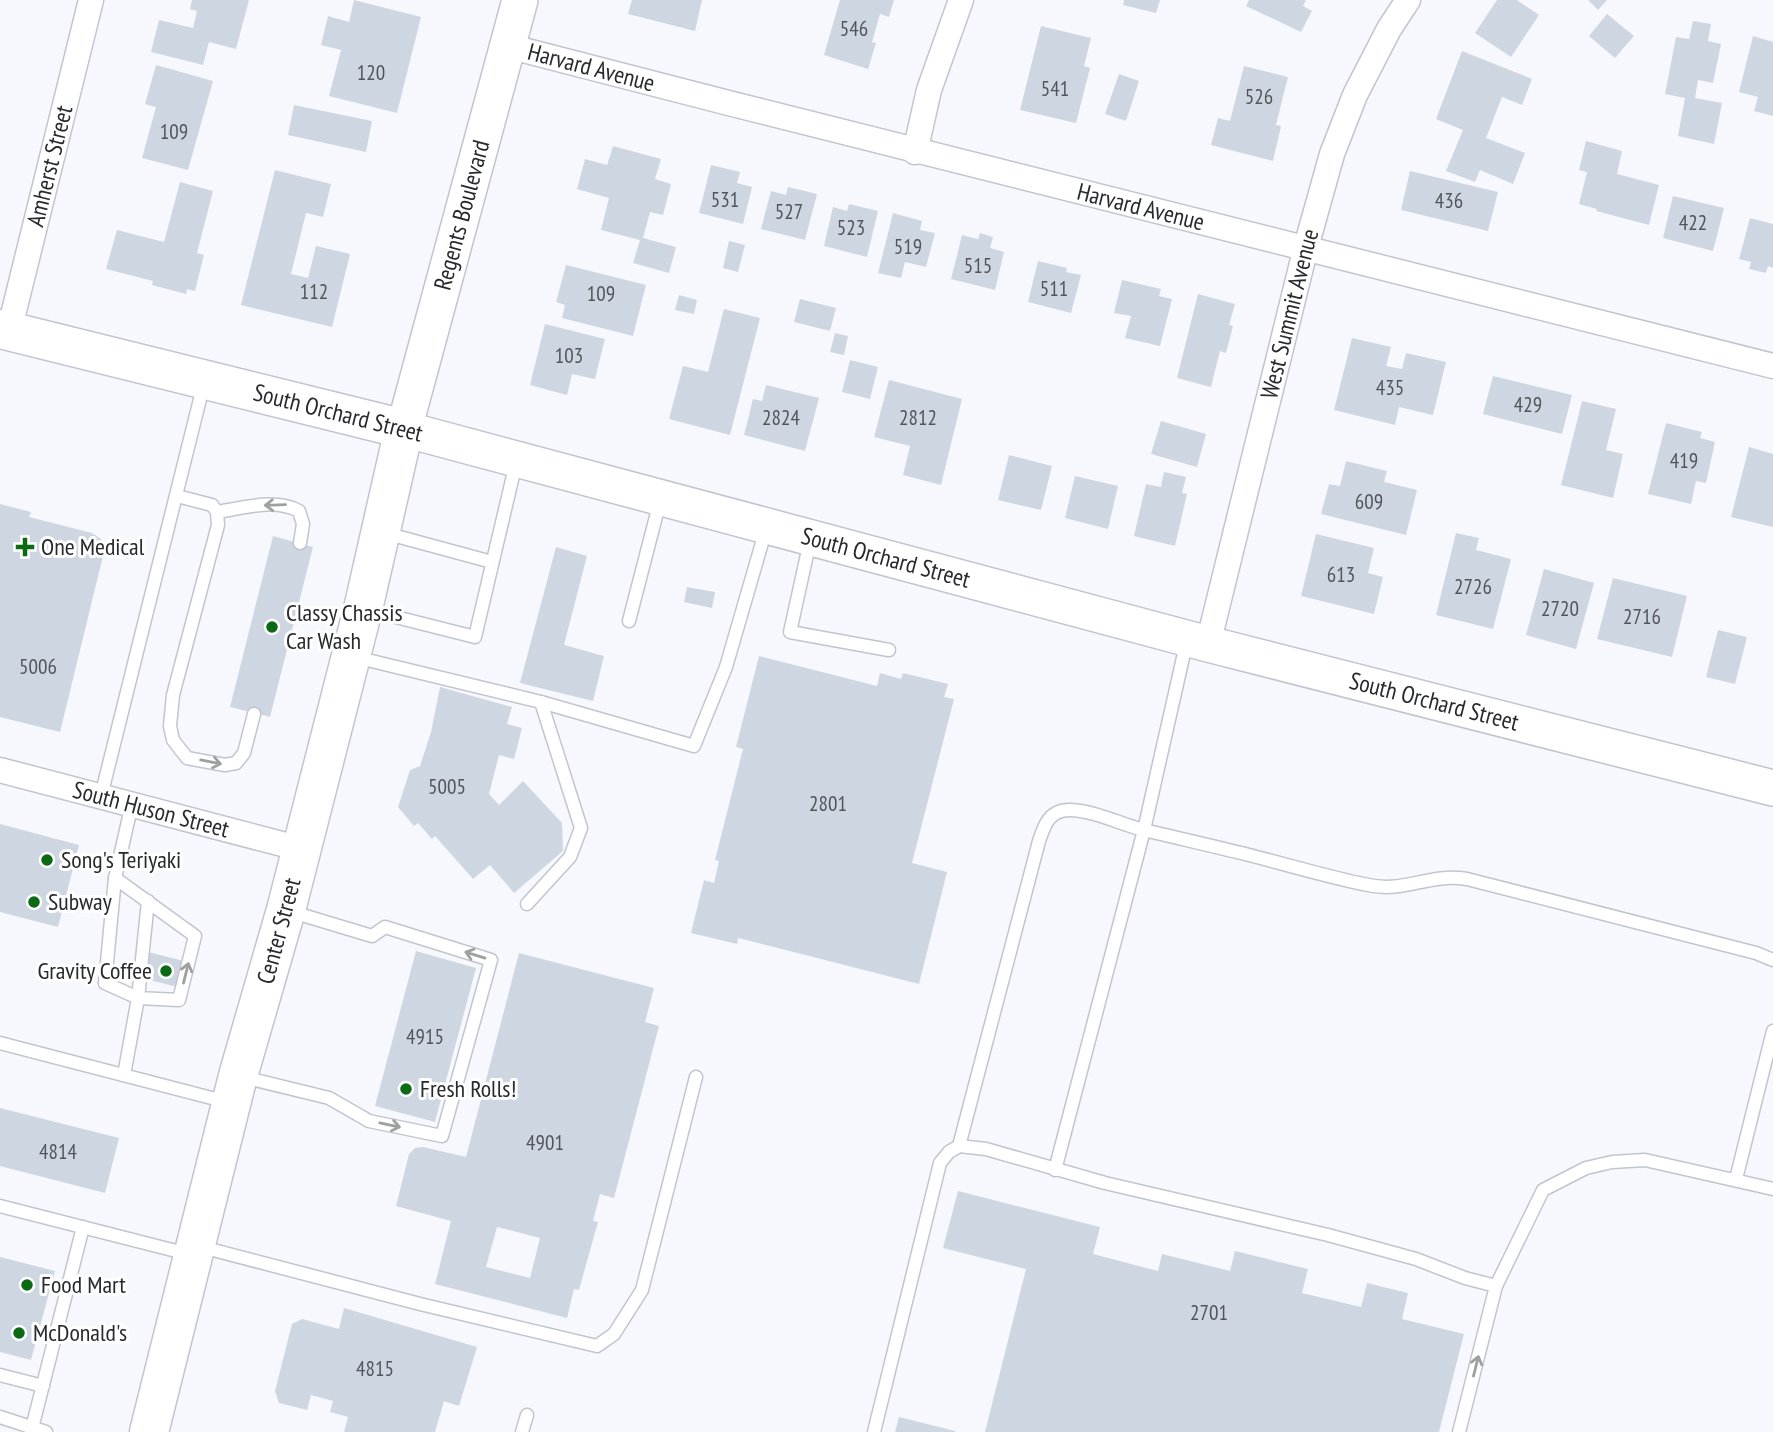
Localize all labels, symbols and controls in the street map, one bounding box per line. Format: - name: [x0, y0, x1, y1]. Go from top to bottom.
- house number: 546: [840, 15, 868, 42]
- street label: Harvard Avenue: [524, 36, 658, 98]
- house number: 120: [357, 59, 385, 86]
- house number: 541: [1041, 75, 1069, 102]
- house number: 526: [1245, 83, 1273, 110]
- street label: Amherst Street: [19, 102, 79, 230]
- house number: 109: [160, 118, 188, 145]
- street label: Regents Boulevard: [427, 136, 496, 293]
- street label: Harvard Avenue: [1074, 176, 1208, 238]
- house number: 531: [711, 186, 739, 213]
- house number: 436: [1435, 187, 1463, 214]
- house number: 527: [775, 198, 803, 225]
- house number: 422: [1679, 209, 1707, 236]
- house number: 523: [837, 214, 865, 241]
- street label: West Summit Avenue: [1253, 225, 1325, 402]
- house number: 519: [894, 233, 922, 260]
- house number: 515: [964, 252, 992, 279]
- house number: 511: [1040, 275, 1068, 302]
- house number: 112: [300, 278, 328, 305]
- house number: 109: [587, 280, 615, 307]
- house number: 103: [555, 342, 583, 369]
- house number: 435: [1376, 374, 1404, 401]
- street label: South Orchard Street: [250, 376, 426, 449]
- house number: 429: [1514, 391, 1542, 418]
- house number: 2824: [762, 404, 800, 431]
- house number: 2812: [899, 404, 937, 431]
- house number: 419: [1670, 447, 1698, 474]
- house number: 609: [1355, 488, 1383, 515]
- one-way arrow: [264, 499, 287, 512]
- street label: South Orchard Street: [798, 520, 974, 595]
- place label: One Medical: [41, 531, 145, 562]
- marker: One Medical: [15, 537, 35, 557]
- house number: 613: [1327, 561, 1355, 588]
- house number: 2726: [1454, 573, 1492, 600]
- house number: 2720: [1541, 595, 1579, 622]
- place label: Classy Chassis Car Wash: [286, 597, 403, 656]
- house number: 2716: [1623, 603, 1661, 630]
- marker: Classy Chassis Car Wash: [264, 619, 280, 635]
- house number: 5006: [19, 653, 57, 680]
- street label: South Orchard Street: [1346, 665, 1523, 738]
- one-way arrow: [199, 756, 222, 770]
- house number: 5005: [428, 773, 466, 800]
- street label: South Huson Street: [69, 774, 233, 845]
- house number: 2801: [809, 790, 847, 817]
- place label: Song's Teriyaki: [61, 844, 181, 875]
- marker: Song's Teriyaki: [39, 852, 55, 868]
- street label: Center Street: [250, 874, 308, 987]
- place label: Subway: [48, 886, 112, 917]
- marker: Subway: [26, 894, 42, 910]
- one-way arrow: [465, 947, 487, 960]
- place label: Gravity Coffee: [37, 955, 152, 986]
- one-way arrow: [180, 962, 193, 984]
- marker: Gravity Coffee: [158, 963, 174, 979]
- house number: 4915: [406, 1023, 444, 1050]
- place label: Fresh Rolls!: [420, 1073, 516, 1104]
- marker: Fresh Rolls!: [398, 1081, 414, 1097]
- one-way arrow: [378, 1119, 401, 1133]
- house number: 4901: [526, 1129, 564, 1156]
- house number: 4814: [39, 1138, 77, 1165]
- place label: Food Mart: [41, 1269, 126, 1300]
- marker: Food Mart: [19, 1277, 35, 1293]
- house number: 2701: [1190, 1299, 1228, 1326]
- place label: McDonald's: [33, 1317, 127, 1348]
- marker: McDonald's: [11, 1325, 27, 1341]
- house number: 4815: [356, 1355, 394, 1382]
- one-way arrow: [1470, 1355, 1483, 1378]

